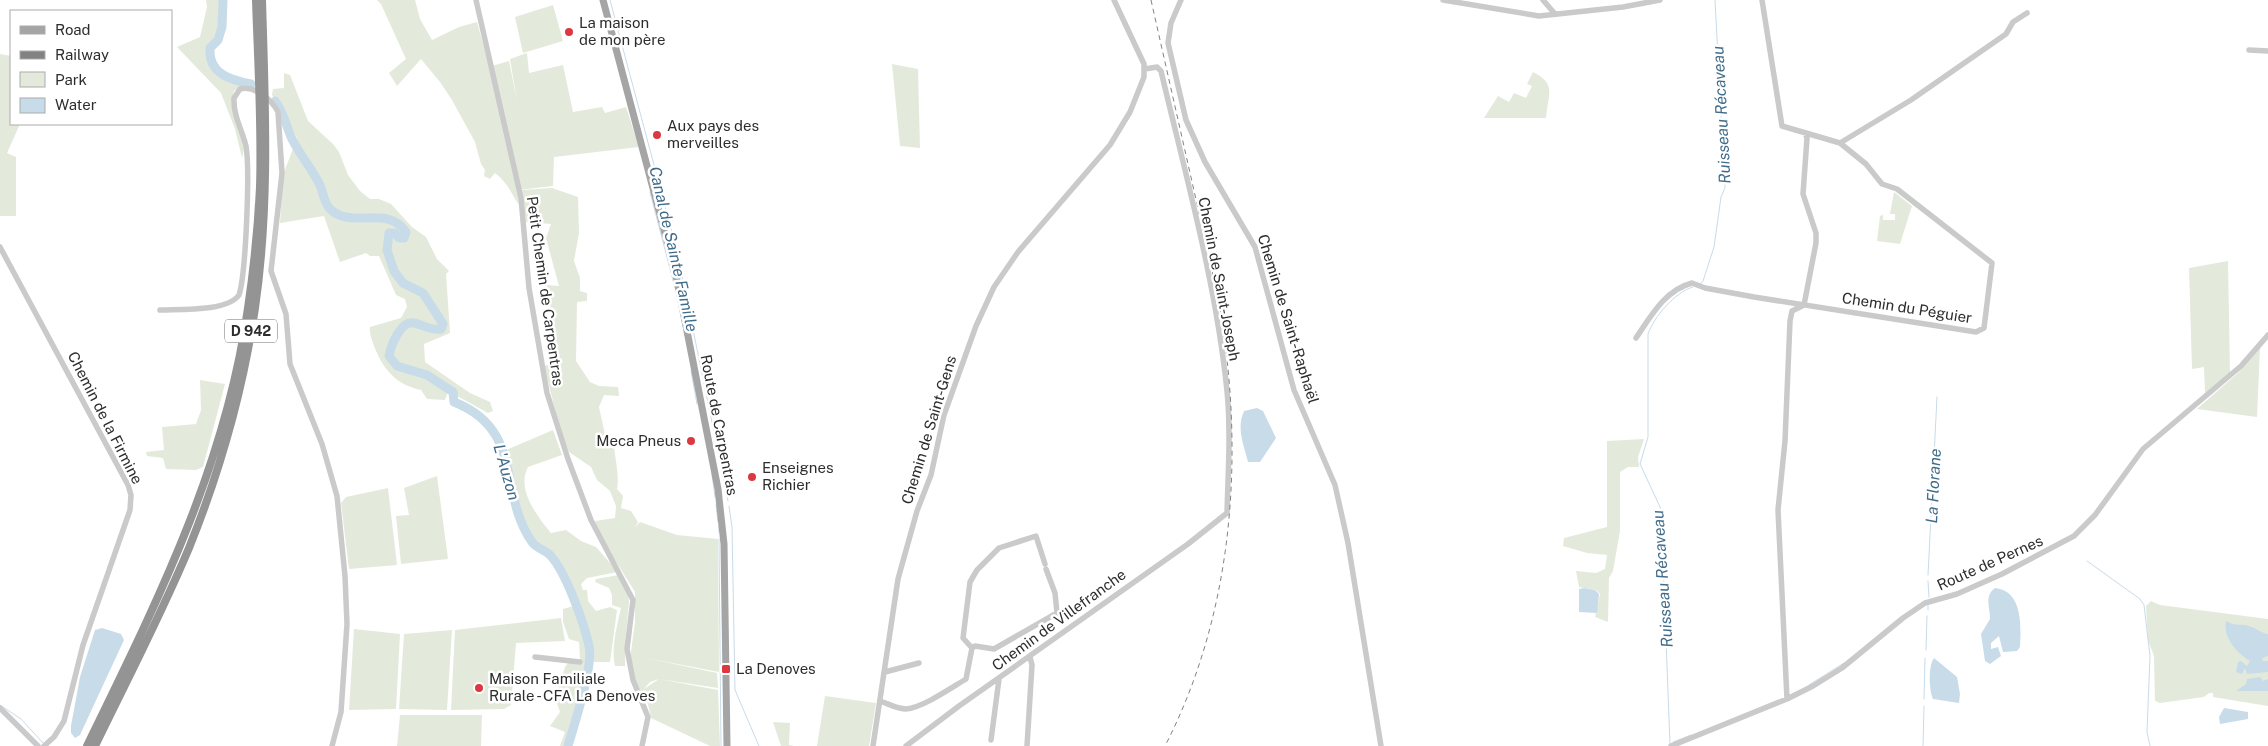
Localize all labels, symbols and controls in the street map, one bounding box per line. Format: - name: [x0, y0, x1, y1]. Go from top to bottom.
- legend: [10, 10, 172, 125]
- place label: La maison de mon père: [579, 14, 665, 48]
- text: Road: [55, 21, 91, 38]
- marker: La maison de mon père: [563, 26, 575, 38]
- text: Railway: [55, 46, 109, 63]
- water label: Ruisseau Récaveau: [1708, 46, 1735, 184]
- text: Park: [55, 71, 87, 88]
- text: Water: [55, 96, 97, 113]
- place label: Aux pays des merveilles: [667, 117, 759, 151]
- marker: Aux pays des merveilles: [651, 129, 663, 141]
- water label: Canal de Sainte Famille: [645, 165, 702, 334]
- street label: Petit Chemin de Carpentras: [524, 195, 567, 387]
- street label: Chemin de Saint-Joseph: [1195, 196, 1244, 362]
- street label: Chemin de Saint-Raphaël: [1255, 232, 1322, 406]
- street label: Chemin du Péguier: [1841, 289, 1973, 326]
- road number: D 942: [225, 320, 277, 342]
- street label: Chemin de la Firmine: [65, 349, 146, 487]
- street label: Route de Carpentras: [698, 353, 741, 497]
- street label: Chemin de Saint-Gens: [898, 353, 959, 506]
- place label: Meca Pneus: [596, 432, 681, 449]
- marker: Meca Pneus: [685, 435, 697, 447]
- water label: L'Auzon: [489, 442, 524, 502]
- water label: La Florane: [1922, 448, 1945, 524]
- place label: Enseignes Richier: [762, 459, 834, 493]
- marker: Enseignes Richier: [746, 471, 758, 483]
- water label: Ruisseau Récaveau: [1648, 510, 1677, 648]
- street label: Route de Pernes: [1934, 532, 2045, 593]
- street label: Chemin de Villefranche: [988, 565, 1129, 674]
- place label: La Denoves: [736, 660, 816, 677]
- marker: La Denoves: [720, 663, 732, 675]
- place label: Maison Familiale Rurale - CFA La Denoves: [489, 670, 655, 704]
- marker: Maison Familiale Rurale - CFA La Denoves: [473, 682, 485, 694]

